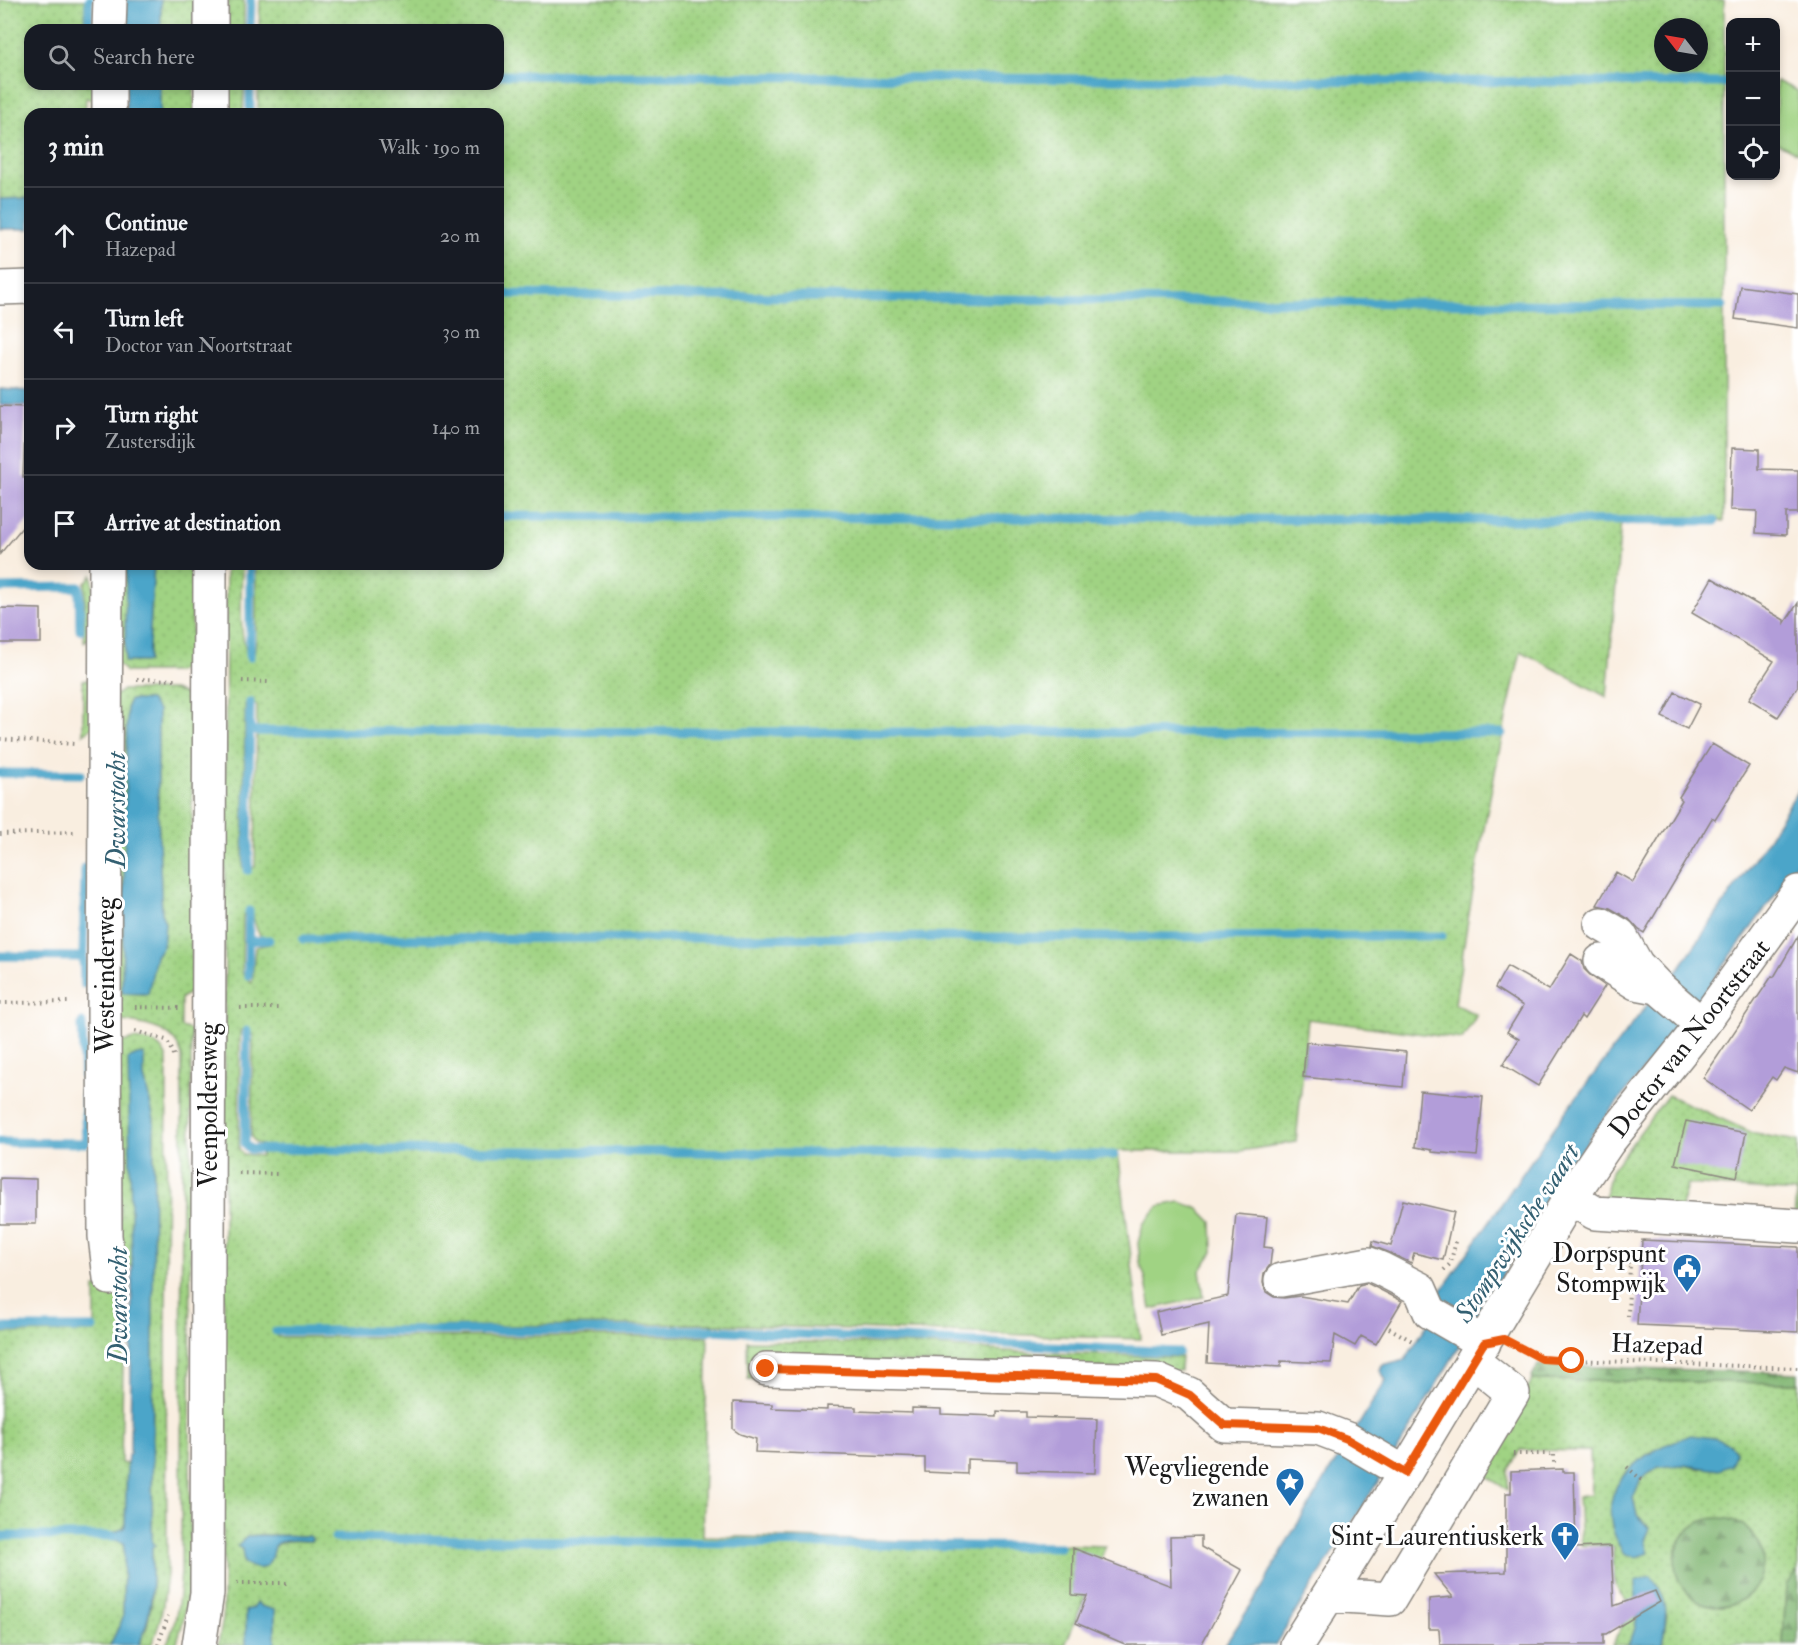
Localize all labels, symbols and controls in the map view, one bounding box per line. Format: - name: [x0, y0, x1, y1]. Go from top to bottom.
- north arrow: [1654, 18, 1708, 72]
- map controls: [1726, 18, 1780, 180]
- button: +: [1726, 18, 1780, 72]
- search box: [24, 24, 504, 90]
- icon: search: [45, 41, 78, 74]
- text: Search here: [93, 43, 195, 71]
- button: −: [1726, 72, 1780, 126]
- button: locate: [1726, 126, 1780, 180]
- text: 3 min: [48, 131, 104, 163]
- text: Walk · 190 m: [379, 135, 480, 160]
- text: Continue: [105, 209, 188, 237]
- icon: ahead: [48, 219, 81, 252]
- text: 20 m: [440, 223, 480, 248]
- text: Hazepad: [105, 237, 176, 262]
- text: Turn left: [105, 305, 184, 333]
- icon: left: [48, 315, 81, 348]
- text: 30 m: [442, 319, 480, 344]
- text: Doctor van Noortstraat: [105, 333, 292, 358]
- text: Turn right: [105, 401, 198, 429]
- icon: right: [48, 411, 81, 444]
- text: 140 m: [432, 415, 480, 440]
- text: Zustersdijk: [105, 429, 196, 454]
- icon: arrive: [48, 507, 81, 540]
- text: Arrive at destination: [105, 509, 281, 537]
- water label: Dwarstocht: [100, 751, 133, 869]
- street label: Westeinderweg: [90, 896, 122, 1054]
- street label: Doctor van Noortstraat: [1602, 933, 1777, 1144]
- street label: Veenpoldersweg: [193, 1021, 226, 1188]
- water label: Stompwijksche vaart: [1447, 1137, 1588, 1330]
- place label: Dorpspunt Stompwijk: [1552, 1238, 1667, 1301]
- water label: Dwarstocht: [102, 1246, 135, 1364]
- public building icon: Dorpspunt Stompwijk: [1671, 1252, 1703, 1294]
- street label: Hazepad: [1610, 1327, 1704, 1364]
- route start: [1558, 1347, 1584, 1373]
- route end: [752, 1355, 778, 1381]
- place label: Wegvliegende zwanen: [1124, 1452, 1269, 1514]
- place icon: Wegvliegende zwanen: [1274, 1466, 1306, 1508]
- church icon: Sint-Laurentiuskerk: [1549, 1520, 1581, 1562]
- place label: Sint-Laurentiuskerk: [1331, 1521, 1545, 1553]

